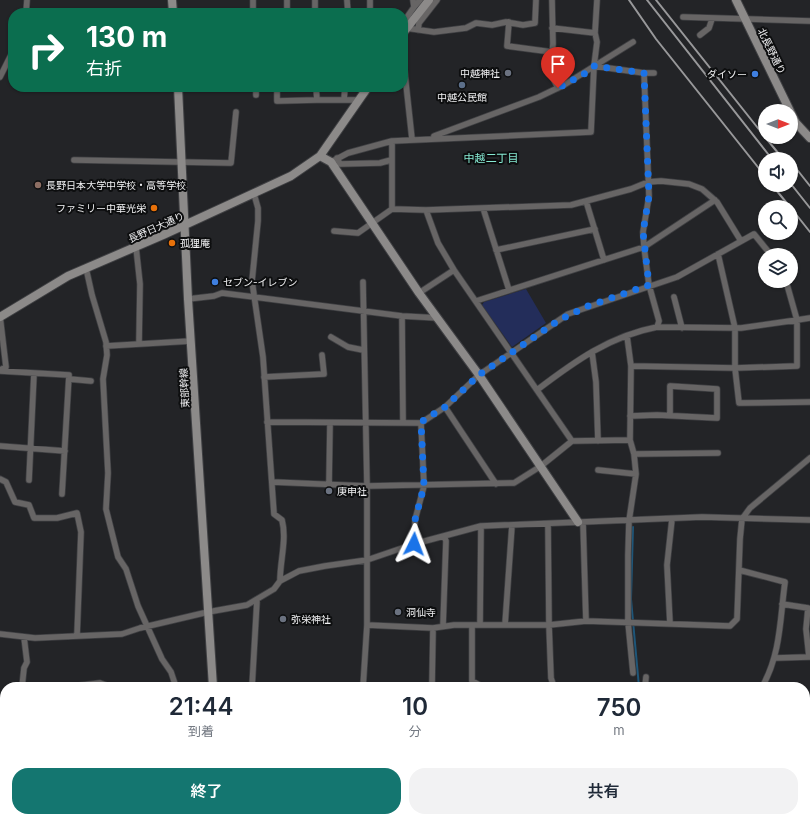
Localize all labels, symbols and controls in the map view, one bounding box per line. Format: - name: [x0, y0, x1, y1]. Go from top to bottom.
- text: 130 m: [86, 20, 167, 54]
- icon: right: [20, 24, 72, 76]
- street label: 北長野通り: [756, 26, 788, 76]
- pin: [541, 47, 575, 88]
- icon: arrive: [547, 53, 569, 75]
- text: 右折: [86, 58, 122, 79]
- place label: 中越神社: [460, 67, 500, 79]
- marker: 中越神社: [503, 68, 513, 78]
- place label: ダイソー: [707, 68, 747, 80]
- marker: ダイソー: [750, 69, 760, 79]
- marker: 中越公民館: [457, 80, 467, 90]
- place label: 中越公民館: [437, 91, 487, 103]
- north arrow: [758, 104, 798, 144]
- map controls: [758, 104, 798, 288]
- district label: 中越二丁目: [464, 151, 519, 165]
- button: sound: [758, 152, 798, 192]
- place label: 長野日本大学中学校・高等学校: [46, 179, 186, 191]
- marker: 長野日本大学中学校・高等学校: [33, 180, 43, 190]
- button: search: [758, 200, 798, 240]
- place label: ファミリー中華光栄: [56, 202, 147, 214]
- marker: ファミリー中華光栄: [149, 203, 159, 213]
- street label: 長野日大通り: [126, 209, 186, 245]
- place label: 孤狸庵: [180, 237, 210, 249]
- marker: 孤狸庵: [167, 238, 177, 248]
- button: layers: [758, 248, 798, 288]
- place label: セブン-イレブン: [223, 276, 298, 288]
- marker: セブン-イレブン: [210, 277, 220, 287]
- street label: 東部幹線: [177, 368, 191, 408]
- place label: 庚申社: [337, 485, 367, 497]
- marker: 庚申社: [324, 486, 334, 496]
- position arrow: [393, 523, 435, 565]
- place label: 洞仙寺: [406, 606, 436, 618]
- marker: 洞仙寺: [393, 607, 403, 617]
- place label: 弥栄神社: [291, 613, 331, 625]
- marker: 弥栄神社: [278, 614, 288, 624]
- text: 21:44: [169, 692, 233, 721]
- text: 10: [402, 692, 428, 721]
- text: 750: [597, 693, 641, 722]
- text: m: [613, 722, 625, 738]
- text: 到着: [188, 723, 214, 739]
- text: 分: [409, 723, 422, 739]
- button: 終了: [12, 768, 401, 814]
- button: 共有: [409, 768, 798, 814]

